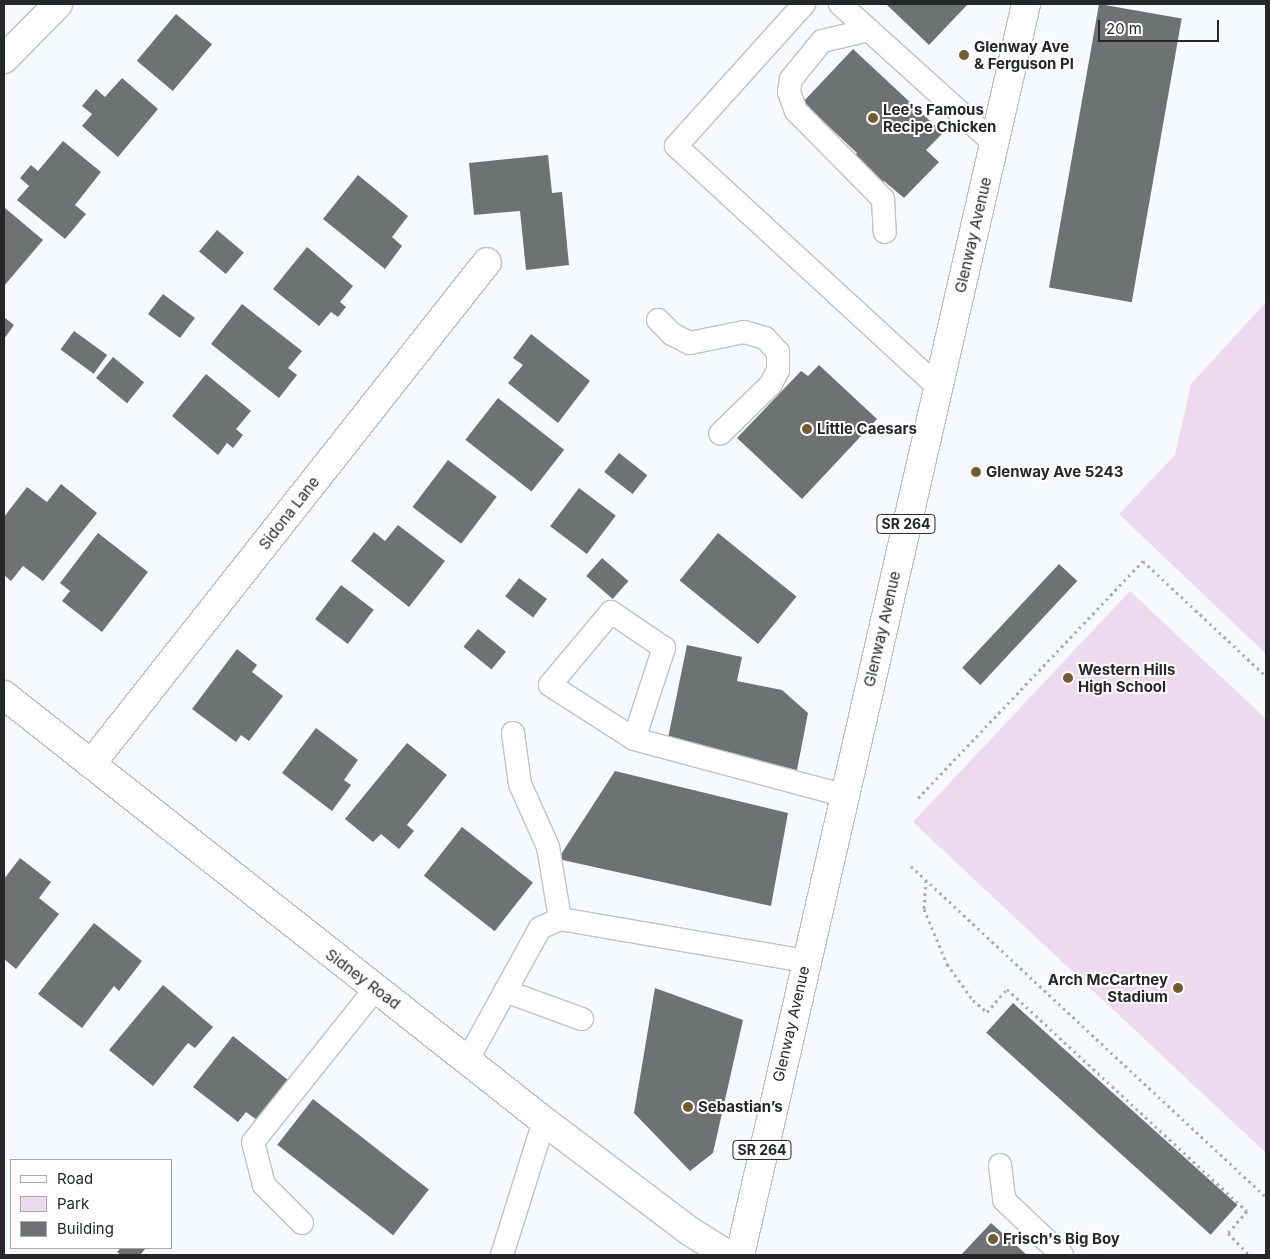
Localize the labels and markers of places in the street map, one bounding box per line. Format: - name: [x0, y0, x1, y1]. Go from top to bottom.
- place label: Glenway Ave & Ferguson Pl: [974, 37, 1074, 72]
- marker: Glenway Ave & Ferguson Pl: [958, 49, 970, 61]
- place label: Lee's Famous Recipe Chicken: [883, 100, 996, 135]
- marker: Lee's Famous Recipe Chicken: [867, 112, 879, 124]
- place label: Little Caesars: [817, 420, 917, 438]
- marker: Little Caesars: [801, 423, 813, 435]
- place label: Glenway Ave 5243: [986, 463, 1123, 481]
- marker: Glenway Ave 5243: [970, 466, 982, 478]
- place label: Western Hills High School: [1078, 660, 1175, 695]
- marker: Western Hills High School: [1062, 672, 1074, 684]
- place label: Arch McCartney Stadium: [1048, 970, 1168, 1005]
- marker: Arch McCartney Stadium: [1172, 982, 1184, 994]
- place label: Sebastian’s: [698, 1098, 783, 1116]
- marker: Sebastian’s: [682, 1101, 694, 1113]
- place label: Frisch's Big Boy: [1003, 1230, 1120, 1248]
- marker: Frisch's Big Boy: [987, 1233, 999, 1245]

